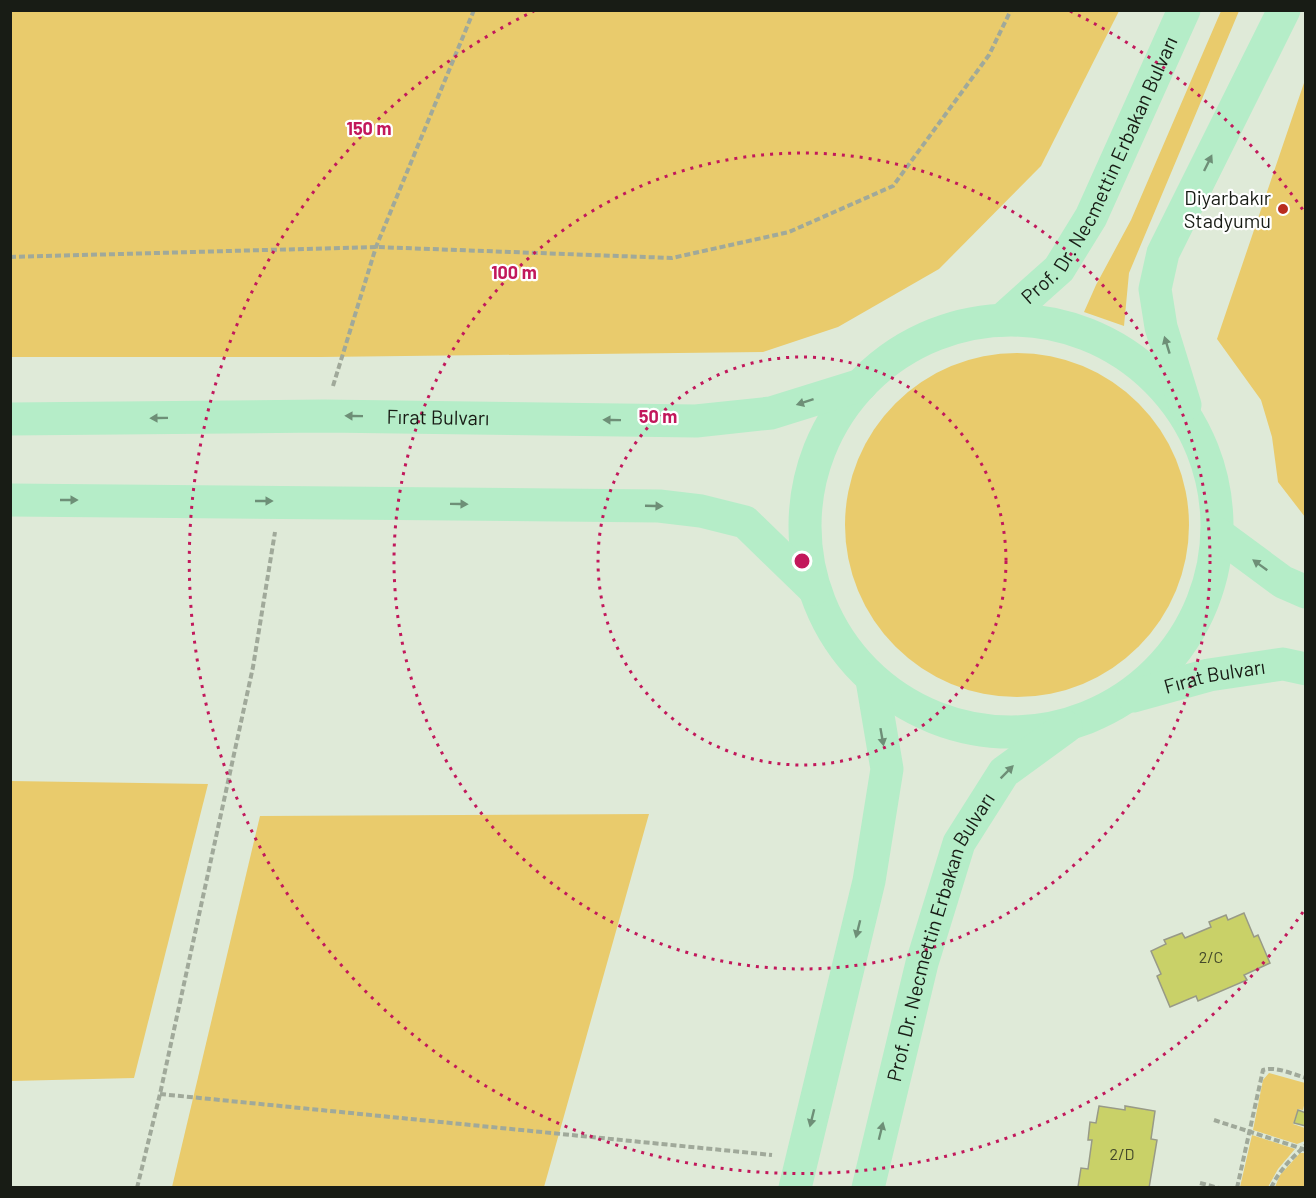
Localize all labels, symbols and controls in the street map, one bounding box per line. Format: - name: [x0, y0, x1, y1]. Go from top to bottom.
- street label: Prof. Dr. Necmettin Erbakan Bulvarı: [1016, 32, 1182, 308]
- text: 150 m: [347, 117, 391, 139]
- one-way arrow: [1203, 155, 1213, 172]
- place label: Diyarbakır Stadyumu: [1184, 185, 1271, 232]
- marker: Diyarbakır Stadyumu: [1276, 202, 1290, 216]
- text: 100 m: [491, 261, 537, 283]
- one-way arrow: [1161, 336, 1171, 354]
- one-way arrow: [796, 398, 814, 408]
- street label: Fırat Bulvarı: [386, 404, 490, 429]
- text: 50 m: [639, 405, 677, 427]
- one-way arrow: [344, 411, 363, 421]
- one-way arrow: [149, 413, 168, 423]
- one-way arrow: [602, 415, 621, 424]
- one-way arrow: [59, 495, 78, 505]
- one-way arrow: [254, 496, 273, 506]
- one-way arrow: [449, 499, 468, 509]
- one-way arrow: [644, 502, 663, 511]
- centre of rings: [792, 551, 812, 571]
- one-way arrow: [1253, 560, 1268, 572]
- street label: Fırat Bulvarı: [1161, 654, 1267, 698]
- one-way arrow: [878, 728, 887, 747]
- one-way arrow: [1000, 765, 1014, 779]
- street label: Prof. Dr. Necmettin Erbakan Bulvarı: [881, 788, 999, 1084]
- one-way arrow: [852, 920, 862, 938]
- house number: 2/C: [1199, 947, 1223, 966]
- one-way arrow: [806, 1109, 816, 1128]
- one-way arrow: [877, 1121, 887, 1140]
- house number: 2/D: [1110, 1144, 1134, 1163]

